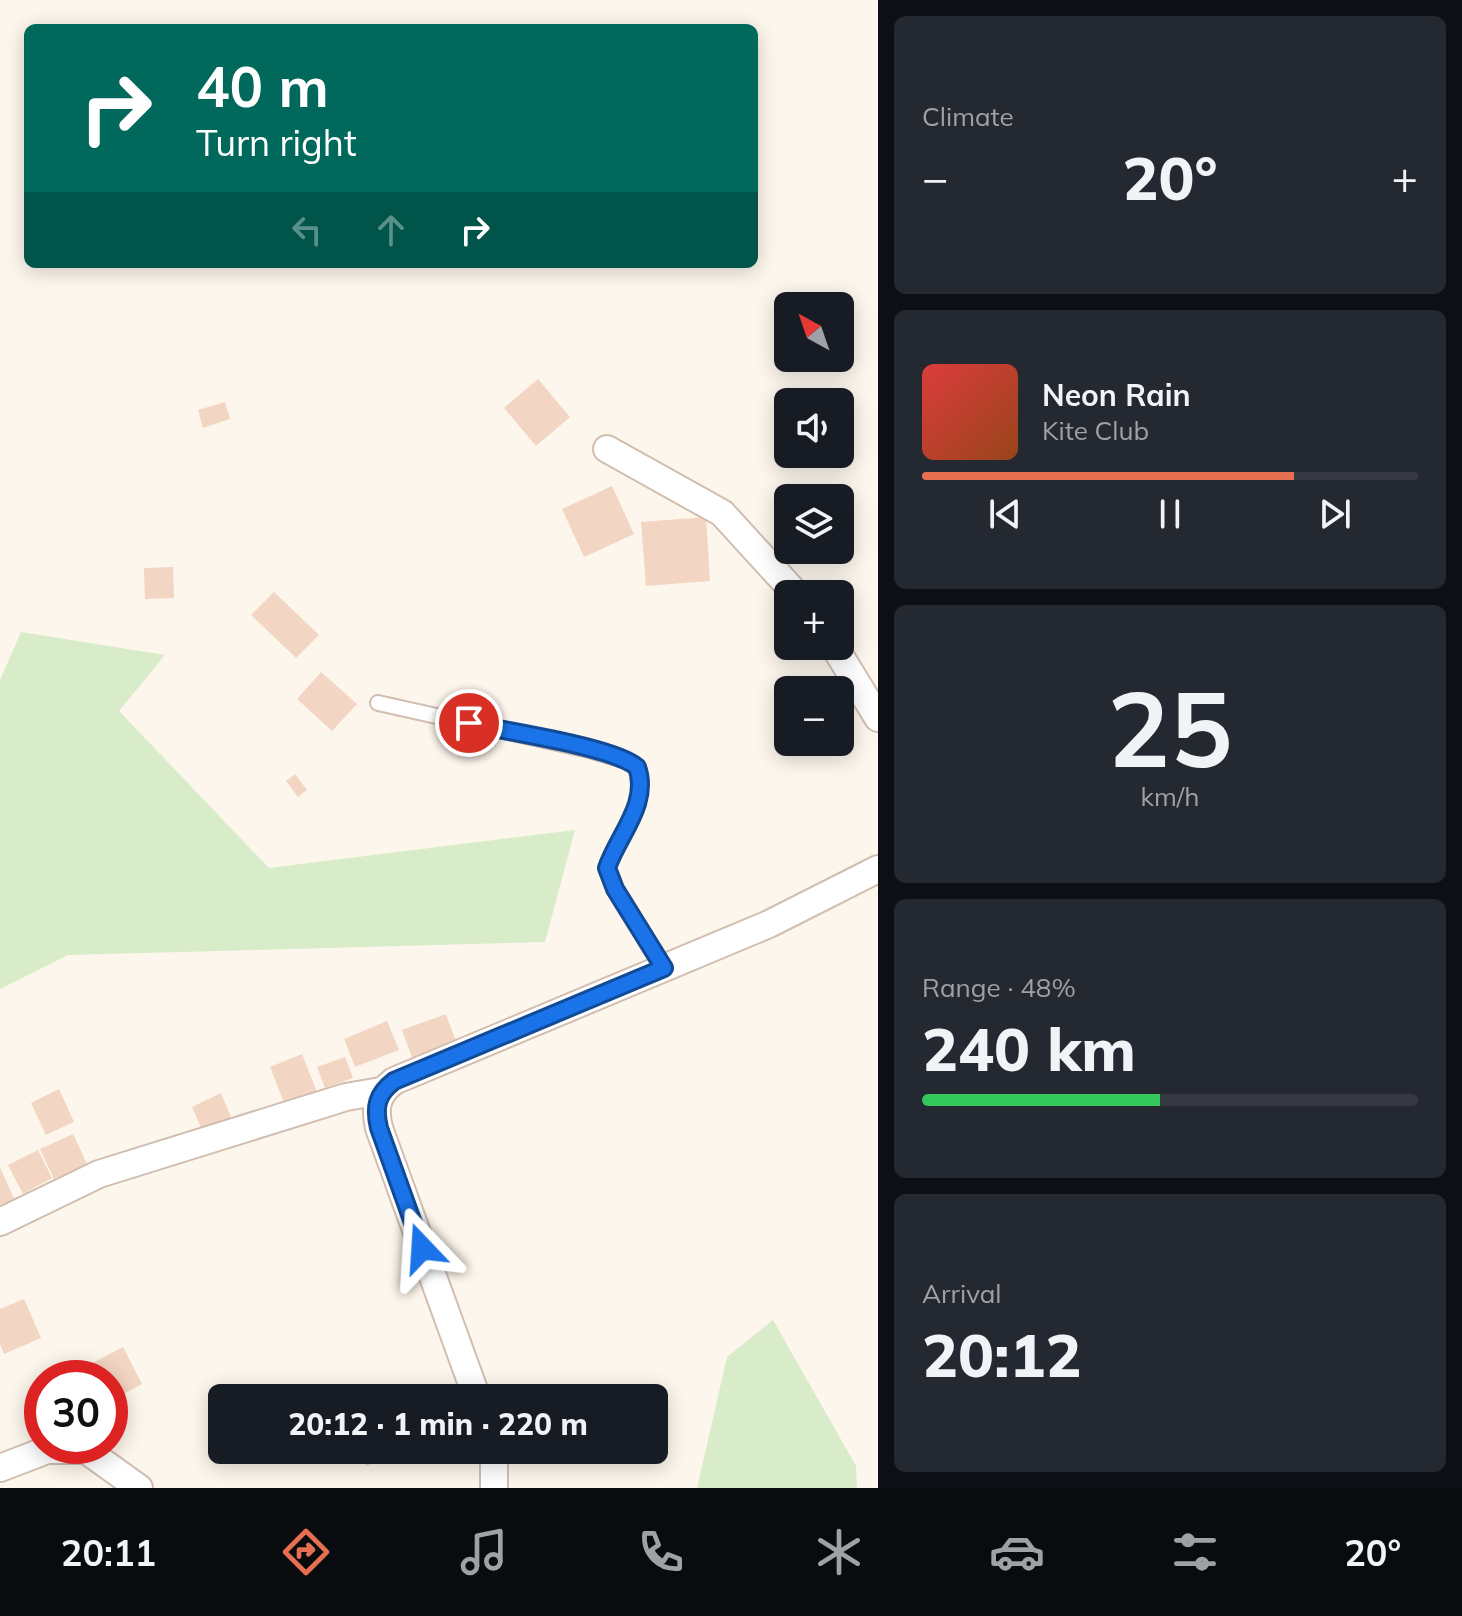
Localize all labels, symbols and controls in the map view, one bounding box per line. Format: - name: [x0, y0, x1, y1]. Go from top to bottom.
- text: 40 m: [196, 51, 329, 121]
- icon: right: [64, 56, 168, 160]
- text: Climate: [922, 100, 1014, 133]
- text: Turn right: [196, 120, 357, 165]
- text: 20°: [1122, 140, 1218, 215]
- text: −: [922, 150, 948, 205]
- text: +: [1392, 150, 1418, 205]
- icon: left: [285, 208, 329, 252]
- icon: ahead: [369, 208, 413, 252]
- icon: right: [453, 208, 497, 252]
- north arrow: [774, 292, 854, 372]
- map controls: [774, 292, 854, 756]
- text: Neon Rain: [1042, 376, 1191, 414]
- button: sound: [774, 388, 854, 468]
- text: Kite Club: [1042, 414, 1149, 447]
- button: layers: [774, 484, 854, 564]
- icon: previous: [983, 492, 1027, 536]
- icon: pause: [1148, 492, 1192, 536]
- icon: next: [1313, 492, 1357, 536]
- button: +: [774, 580, 854, 660]
- text: 25: [1108, 662, 1232, 793]
- button: −: [774, 676, 854, 756]
- pin: [435, 689, 503, 757]
- icon: arrive: [447, 701, 491, 745]
- text: km/h: [1141, 780, 1199, 813]
- text: Range · 48%: [922, 971, 1076, 1004]
- text: 240 km: [922, 1011, 1136, 1086]
- position arrow: [380, 1206, 464, 1290]
- text: Arrival: [922, 1277, 1002, 1310]
- text: 20:12: [922, 1317, 1082, 1392]
- speed limit sign: 30: [24, 1360, 128, 1464]
- text: 20:12 · 1 min · 220 m: [288, 1405, 588, 1443]
- icon: directions: [278, 1524, 334, 1580]
- icon: music: [456, 1524, 512, 1580]
- icon: phone: [633, 1524, 689, 1580]
- icon: climate: [811, 1524, 867, 1580]
- icon: car: [989, 1524, 1045, 1580]
- icon: filters: [1167, 1524, 1223, 1580]
- text: 20:11: [61, 1530, 156, 1575]
- text: 20°: [1344, 1530, 1401, 1575]

